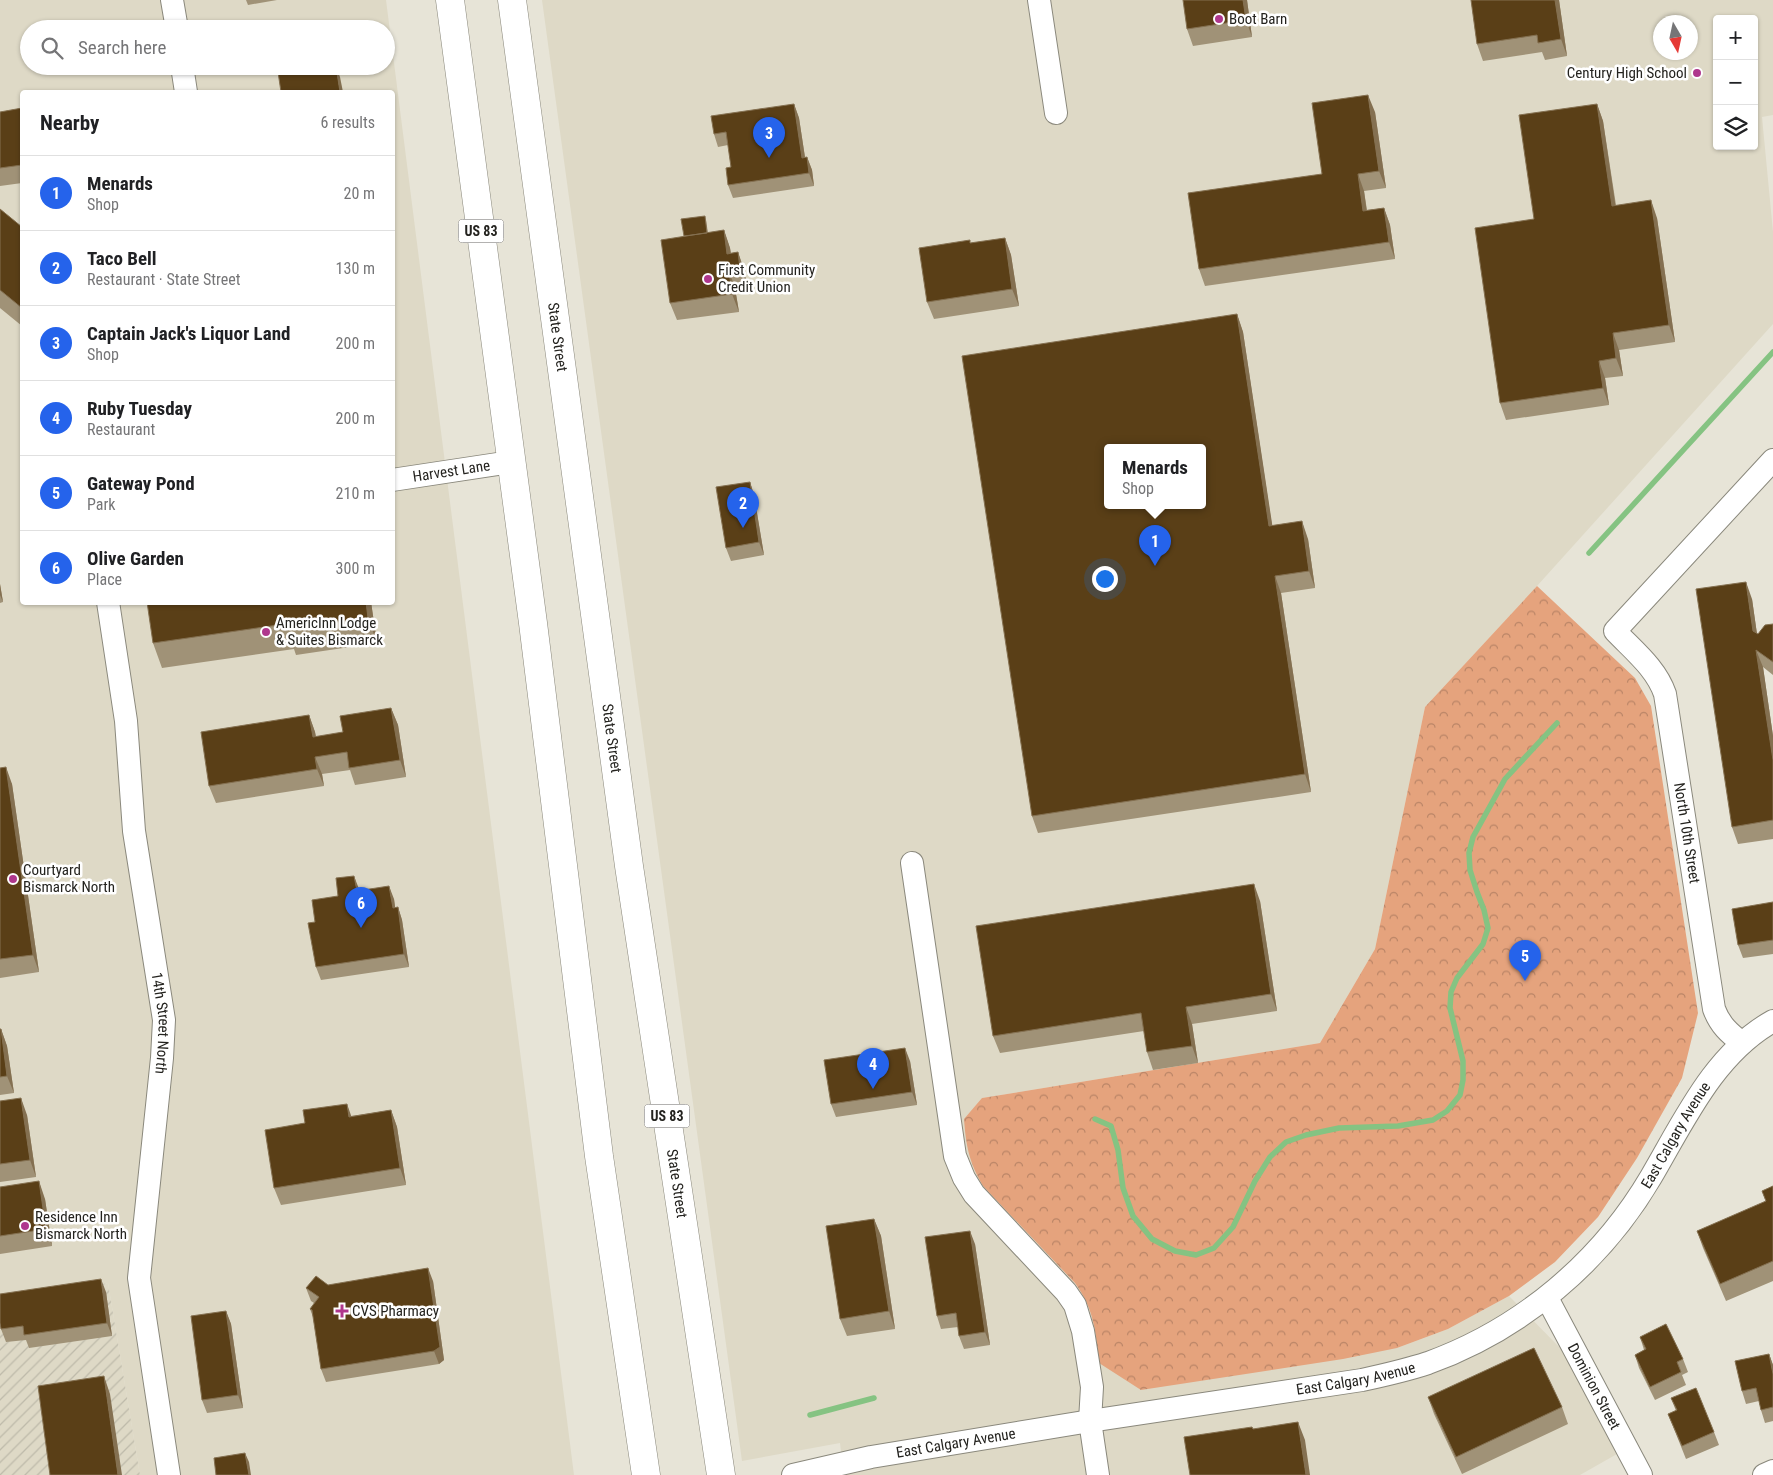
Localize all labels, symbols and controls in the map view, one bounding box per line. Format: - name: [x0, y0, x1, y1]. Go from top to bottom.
- place label: Boot Barn: [1229, 10, 1287, 28]
- marker: Boot Barn: [1213, 13, 1225, 25]
- north arrow: [1653, 15, 1698, 60]
- map controls: [1713, 15, 1758, 150]
- button: +: [1713, 15, 1758, 60]
- search box: [20, 20, 395, 75]
- icon: search: [38, 34, 66, 62]
- text: Search here: [78, 36, 166, 59]
- button: −: [1713, 60, 1758, 105]
- place label: Century High School: [1567, 64, 1687, 82]
- marker: Century High School: [1691, 67, 1703, 79]
- button: layers: [1713, 105, 1758, 150]
- text: Nearby: [40, 111, 99, 135]
- text: 6 results: [320, 113, 375, 132]
- pin: 3: [753, 117, 785, 158]
- text: Menards: [87, 172, 153, 195]
- text: 1: [52, 184, 60, 203]
- text: 20 m: [343, 184, 375, 203]
- text: Shop: [87, 195, 119, 214]
- road number: US 83: [458, 220, 504, 242]
- text: Taco Bell: [87, 247, 157, 270]
- text: 2: [52, 259, 60, 278]
- text: 130 m: [336, 259, 375, 278]
- place label: First Community Credit Union: [718, 261, 815, 296]
- text: Restaurant · State Street: [87, 270, 240, 289]
- marker: First Community Credit Union: [702, 273, 714, 285]
- street label: State Street: [544, 301, 571, 373]
- text: Captain Jack's Liquor Land: [87, 322, 290, 345]
- text: 3: [52, 334, 60, 353]
- text: 200 m: [336, 334, 375, 353]
- text: Shop: [87, 345, 119, 364]
- text: Ruby Tuesday: [87, 397, 192, 420]
- text: 4: [52, 409, 60, 428]
- text: 200 m: [336, 409, 375, 428]
- text: Restaurant: [87, 420, 155, 439]
- popup: [1104, 444, 1206, 509]
- street label: Harvest Lane: [411, 456, 491, 486]
- text: Menards: [1122, 456, 1188, 479]
- text: Gateway Pond: [87, 472, 195, 495]
- text: Shop: [1122, 479, 1154, 498]
- text: 5: [52, 484, 60, 503]
- text: 210 m: [336, 484, 375, 503]
- pin: 2: [727, 487, 759, 528]
- text: Park: [87, 495, 116, 514]
- pin: 1: [1139, 525, 1171, 566]
- text: Olive Garden: [87, 547, 184, 570]
- text: 6: [52, 559, 60, 578]
- text: 300 m: [336, 559, 375, 578]
- your location: [1092, 566, 1118, 592]
- text: Place: [87, 570, 122, 589]
- place label: AmericInn Lodge & Suites Bismarck: [276, 614, 383, 649]
- marker: AmericInn Lodge & Suites Bismarck: [260, 626, 272, 638]
- street label: State Street: [598, 703, 625, 774]
- street label: North 10th Street: [1670, 781, 1704, 885]
- place label: Courtyard Bismarck North: [23, 861, 115, 896]
- marker: Courtyard Bismarck North: [7, 873, 19, 885]
- pin: 6: [345, 887, 377, 928]
- pin: 5: [1509, 940, 1541, 981]
- street label: 14th Street North: [148, 971, 173, 1075]
- pin: 4: [857, 1048, 889, 1089]
- street label: East Calgary Avenue: [1637, 1078, 1714, 1192]
- road number: US 83: [644, 1104, 690, 1128]
- street label: State Street: [663, 1148, 691, 1219]
- place label: Residence Inn Bismarck North: [35, 1208, 127, 1243]
- marker: Residence Inn Bismarck North: [19, 1220, 31, 1232]
- place label: CVS Pharmacy: [352, 1302, 439, 1320]
- marker: CVS Pharmacy: [336, 1305, 348, 1317]
- street label: Dominion Street: [1564, 1340, 1624, 1432]
- street label: East Calgary Avenue: [1295, 1358, 1417, 1399]
- street label: East Calgary Avenue: [895, 1424, 1017, 1462]

